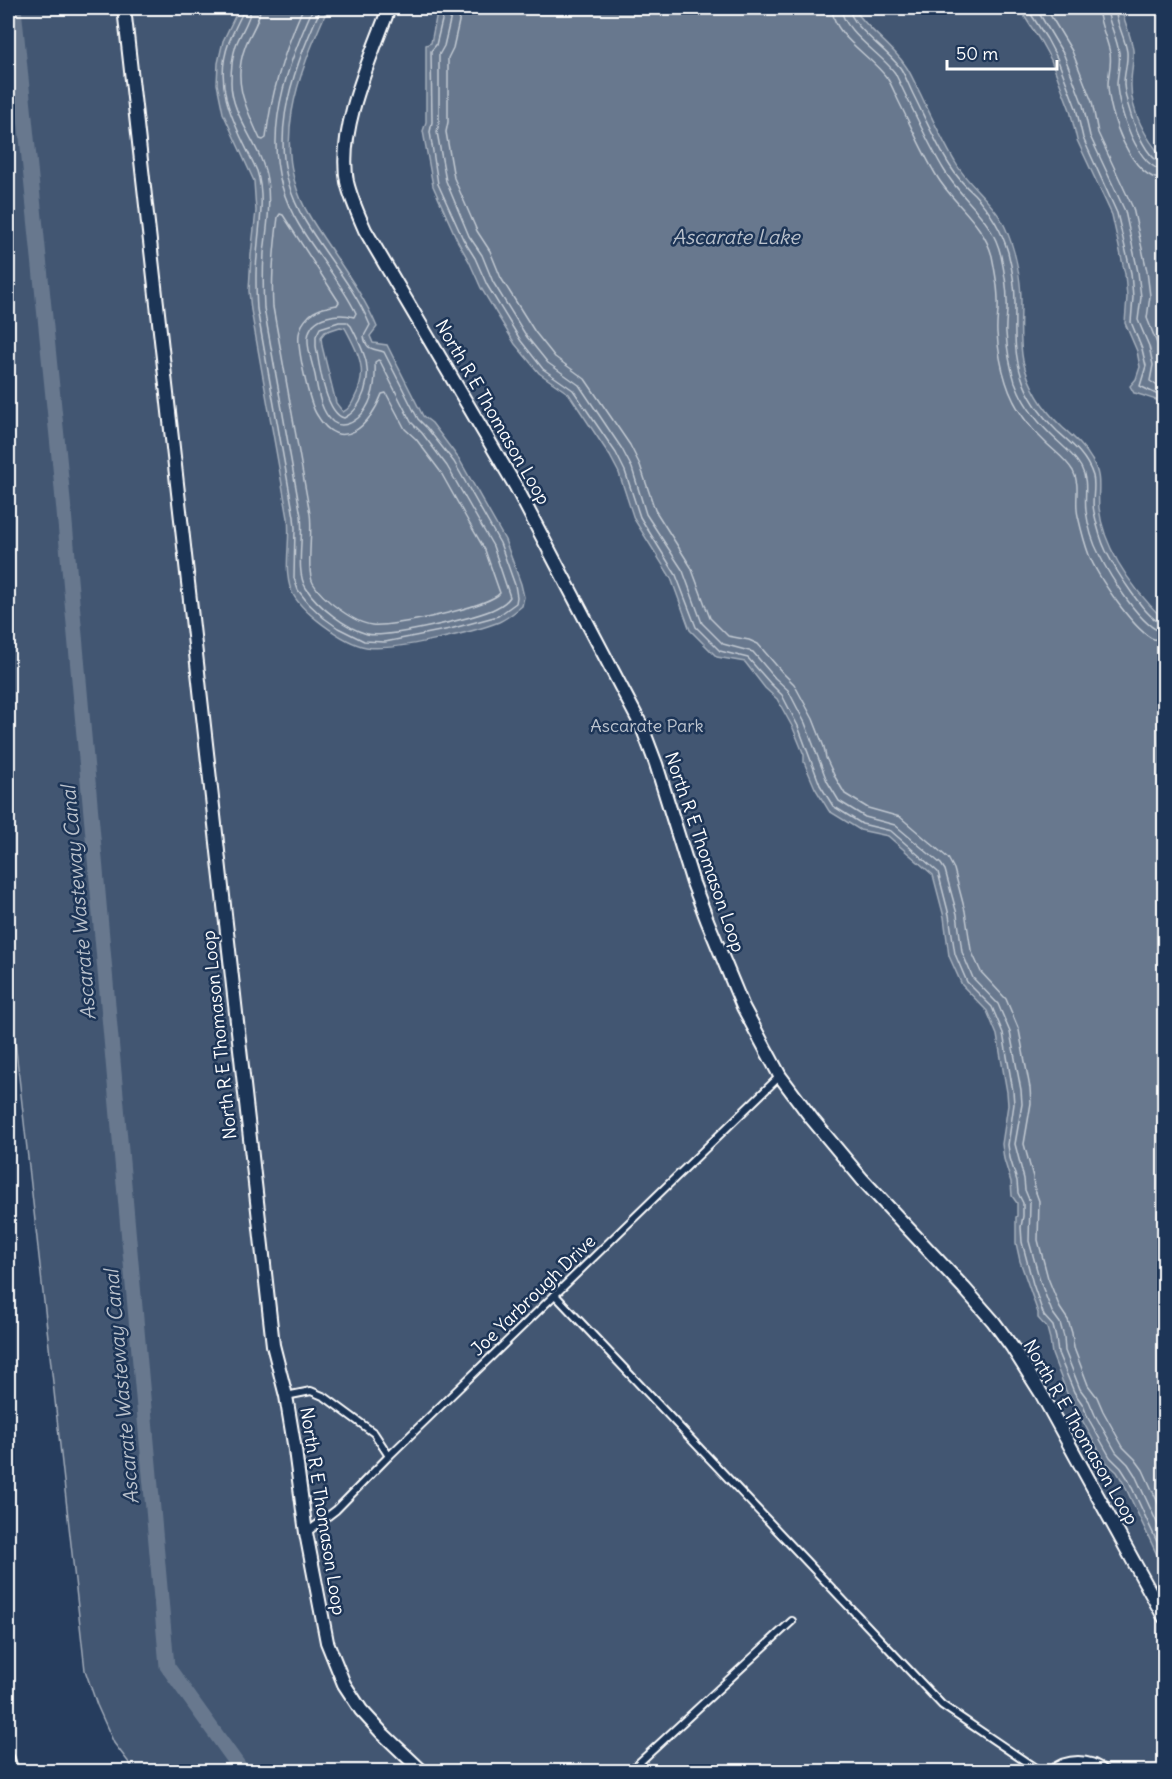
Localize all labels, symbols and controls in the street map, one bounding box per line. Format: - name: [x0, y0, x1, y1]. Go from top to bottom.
- scale bar: [947, 33, 1056, 71]
- text: 50 m: [956, 42, 998, 65]
- water label: Ascarate Lake: [672, 224, 801, 249]
- street label: North R E Thomason Loop: [431, 315, 555, 509]
- park label: Ascarate Park: [590, 714, 704, 737]
- street label: North R E Thomason Loop: [660, 749, 750, 955]
- water label: Ascarate Wasteway Canal: [55, 782, 101, 1021]
- street label: North R E Thomason Loop: [197, 929, 241, 1141]
- street label: Joe Yarbrough Drive: [466, 1230, 600, 1360]
- water label: Ascarate Wasteway Canal: [98, 1266, 144, 1505]
- street label: North R E Thomason Loop: [1019, 1335, 1143, 1529]
- street label: North R E Thomason Loop: [295, 1405, 351, 1617]

